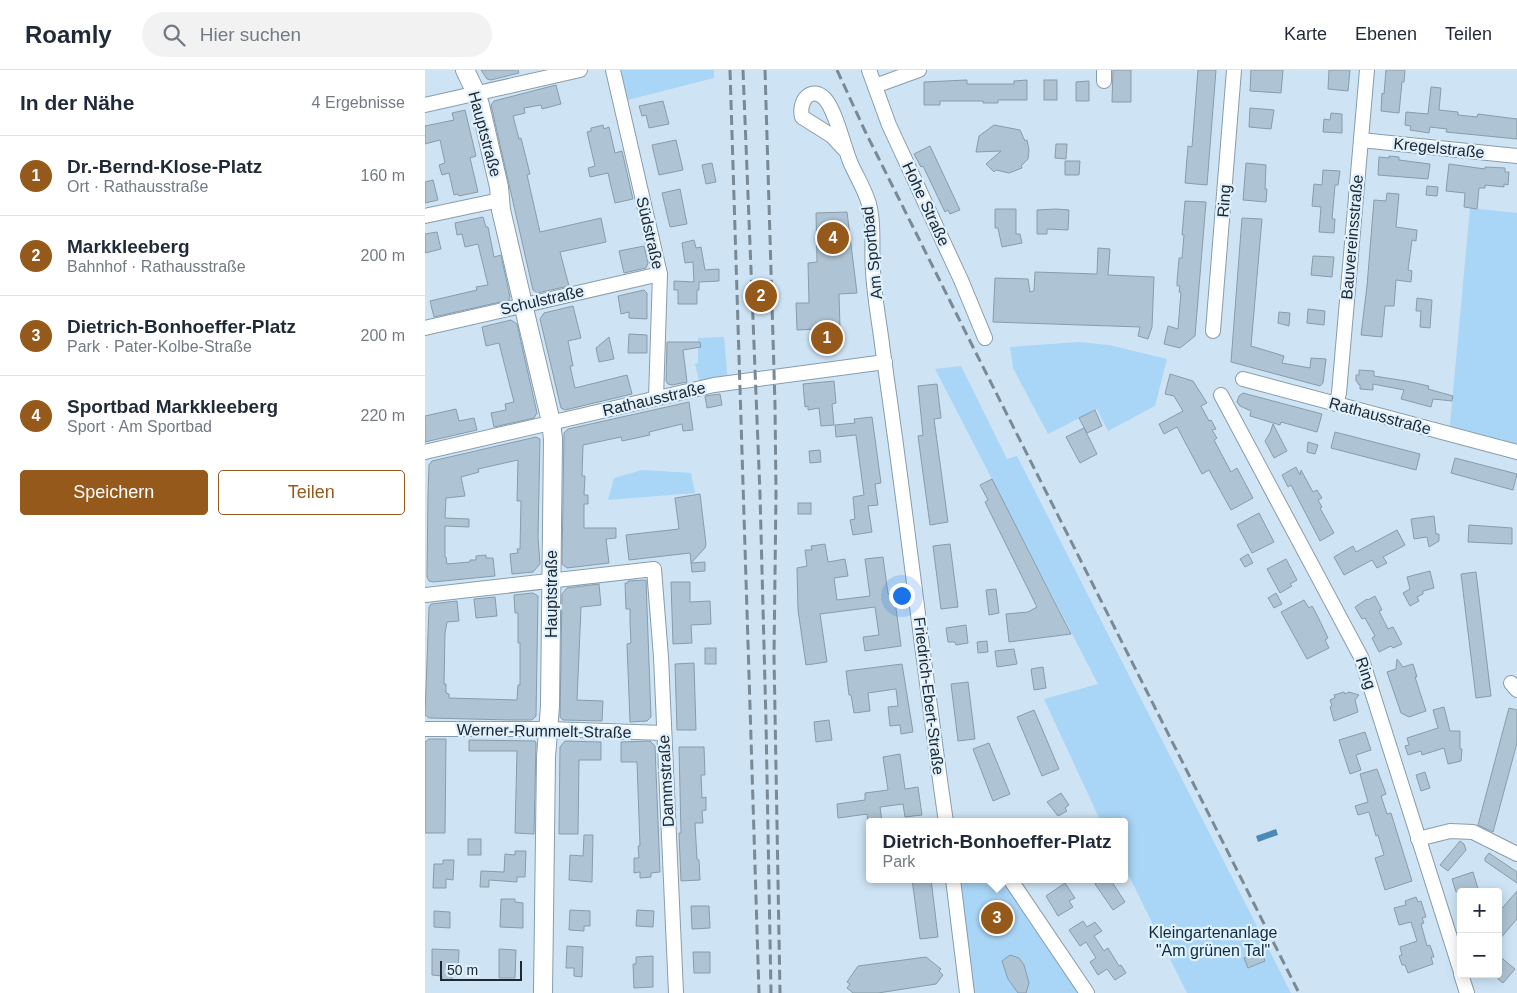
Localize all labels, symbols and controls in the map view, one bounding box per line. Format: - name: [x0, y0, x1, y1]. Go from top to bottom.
- search box: [142, 12, 492, 57]
- text: Roamly: [25, 21, 112, 48]
- icon: search: [160, 21, 188, 49]
- text: Hier suchen: [200, 24, 301, 45]
- text: Karte: [1284, 24, 1327, 44]
- text: Ebenen: [1355, 24, 1417, 44]
- text: Teilen: [1445, 24, 1492, 44]
- street label: Hauptstraße: [465, 89, 505, 179]
- text: In der Nähe: [20, 91, 134, 114]
- text: 4 Ergebnisse: [312, 94, 405, 111]
- street label: Kregelstraße: [1393, 135, 1486, 161]
- text: Dr.-Bernd-Klose-Platz: [67, 156, 262, 177]
- street label: Hohe Straße: [899, 159, 953, 249]
- text: 1: [32, 167, 40, 184]
- text: 160 m: [361, 167, 405, 184]
- street label: Bauvereinsstraße: [1338, 174, 1366, 300]
- text: Ort · Rathausstraße: [67, 178, 208, 195]
- street label: Ring: [1214, 184, 1234, 218]
- street label: Südstraße: [633, 195, 667, 271]
- street label: Am Sportbad: [859, 206, 885, 300]
- pin: 4: [817, 219, 849, 257]
- text: Markkleeberg: [67, 236, 190, 257]
- text: 2: [32, 247, 40, 264]
- text: 200 m: [361, 247, 405, 264]
- text: Bahnhof · Rathausstraße: [67, 258, 246, 275]
- pin: 2: [745, 277, 777, 315]
- street label: Schulstraße: [498, 282, 586, 318]
- text: Dietrich-Bonhoeffer-Platz: [67, 316, 296, 337]
- pin: 1: [811, 319, 843, 357]
- text: 3: [32, 327, 40, 344]
- text: 200 m: [361, 327, 405, 344]
- text: Park · Pater-Kolbe-Straße: [67, 338, 252, 355]
- street label: Rathausstraße: [601, 379, 707, 419]
- street label: Rathausstraße: [1327, 394, 1433, 438]
- text: Sportbad Markkleeberg: [67, 396, 278, 417]
- text: 4: [32, 407, 40, 424]
- text: 220 m: [361, 407, 405, 424]
- text: Sport · Am Sportbad: [67, 418, 212, 435]
- button: Speichern: [20, 470, 208, 515]
- button: Teilen: [218, 470, 405, 515]
- street label: Hauptstraße: [543, 550, 560, 638]
- your location: [889, 583, 915, 609]
- street label: Friedrich-Ebert-Straße: [911, 616, 947, 776]
- street label: Ring: [1353, 655, 1379, 691]
- street label: Werner-Rummelt-Straße: [456, 721, 632, 741]
- street label: Dammstraße: [655, 734, 677, 828]
- popup: [866, 818, 1128, 883]
- text: Dietrich-Bonhoeffer-Platz: [882, 831, 1112, 852]
- text: Park: [882, 853, 915, 870]
- map controls: [1457, 888, 1502, 978]
- button: +: [1457, 888, 1502, 933]
- pin: 3: [981, 899, 1013, 937]
- park label: Kleingartenanlage "Am grünen Tal": [1149, 924, 1278, 959]
- button: −: [1457, 933, 1502, 978]
- scale bar: [440, 958, 523, 981]
- text: 50 m: [447, 962, 478, 978]

